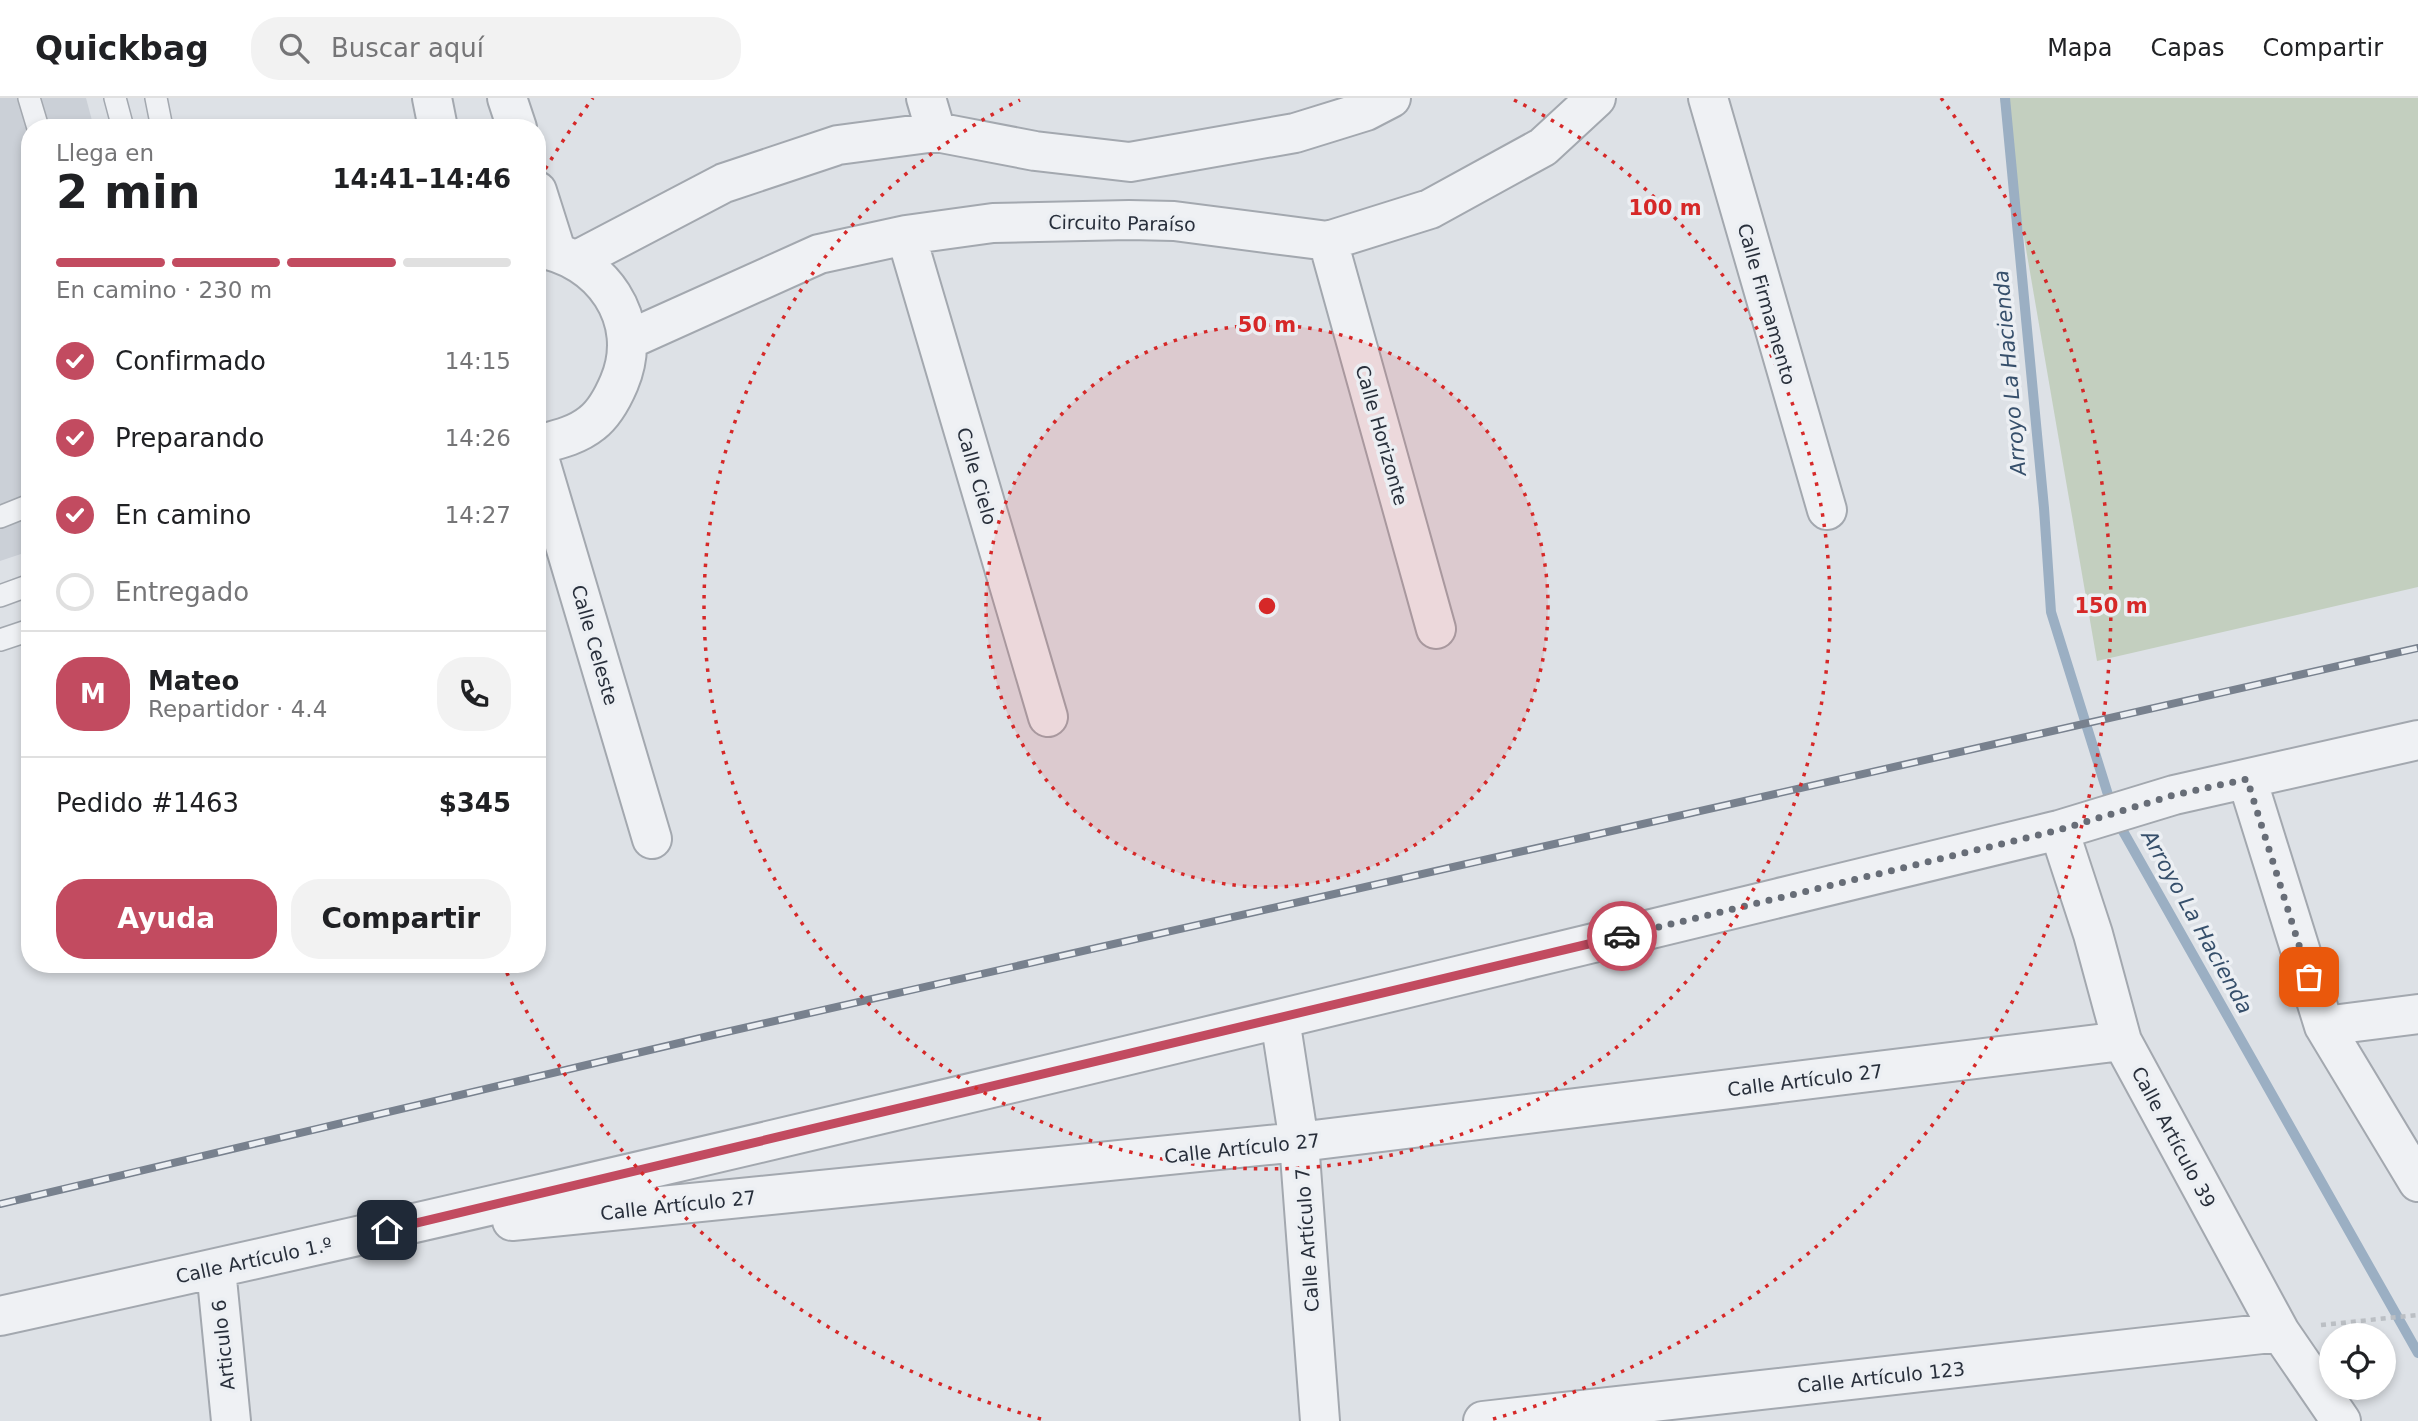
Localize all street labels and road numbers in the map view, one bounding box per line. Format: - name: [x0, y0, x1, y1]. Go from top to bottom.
- street label: Circuito Paraíso: [1048, 211, 1196, 235]
- street label: Calle Firmamento: [1733, 221, 1801, 387]
- street label: Calle Horizonte: [1351, 362, 1413, 508]
- street label: Calle Cielo: [953, 425, 1001, 527]
- street label: Calle Celeste: [567, 582, 623, 708]
- street label: Calle Artículo 27: [1726, 1060, 1884, 1100]
- street label: Calle Artículo 39: [2128, 1063, 2220, 1211]
- street label: Calle Artículo 27: [1163, 1129, 1321, 1167]
- street label: Calle Artículo 7: [1291, 1167, 1323, 1313]
- street label: Calle Artículo 27: [599, 1186, 757, 1224]
- street label: Calle Artículo 1.º: [174, 1233, 334, 1287]
- street label: Articulo 6: [207, 1299, 239, 1391]
- street label: Calle Artículo 123: [1796, 1357, 1966, 1397]

